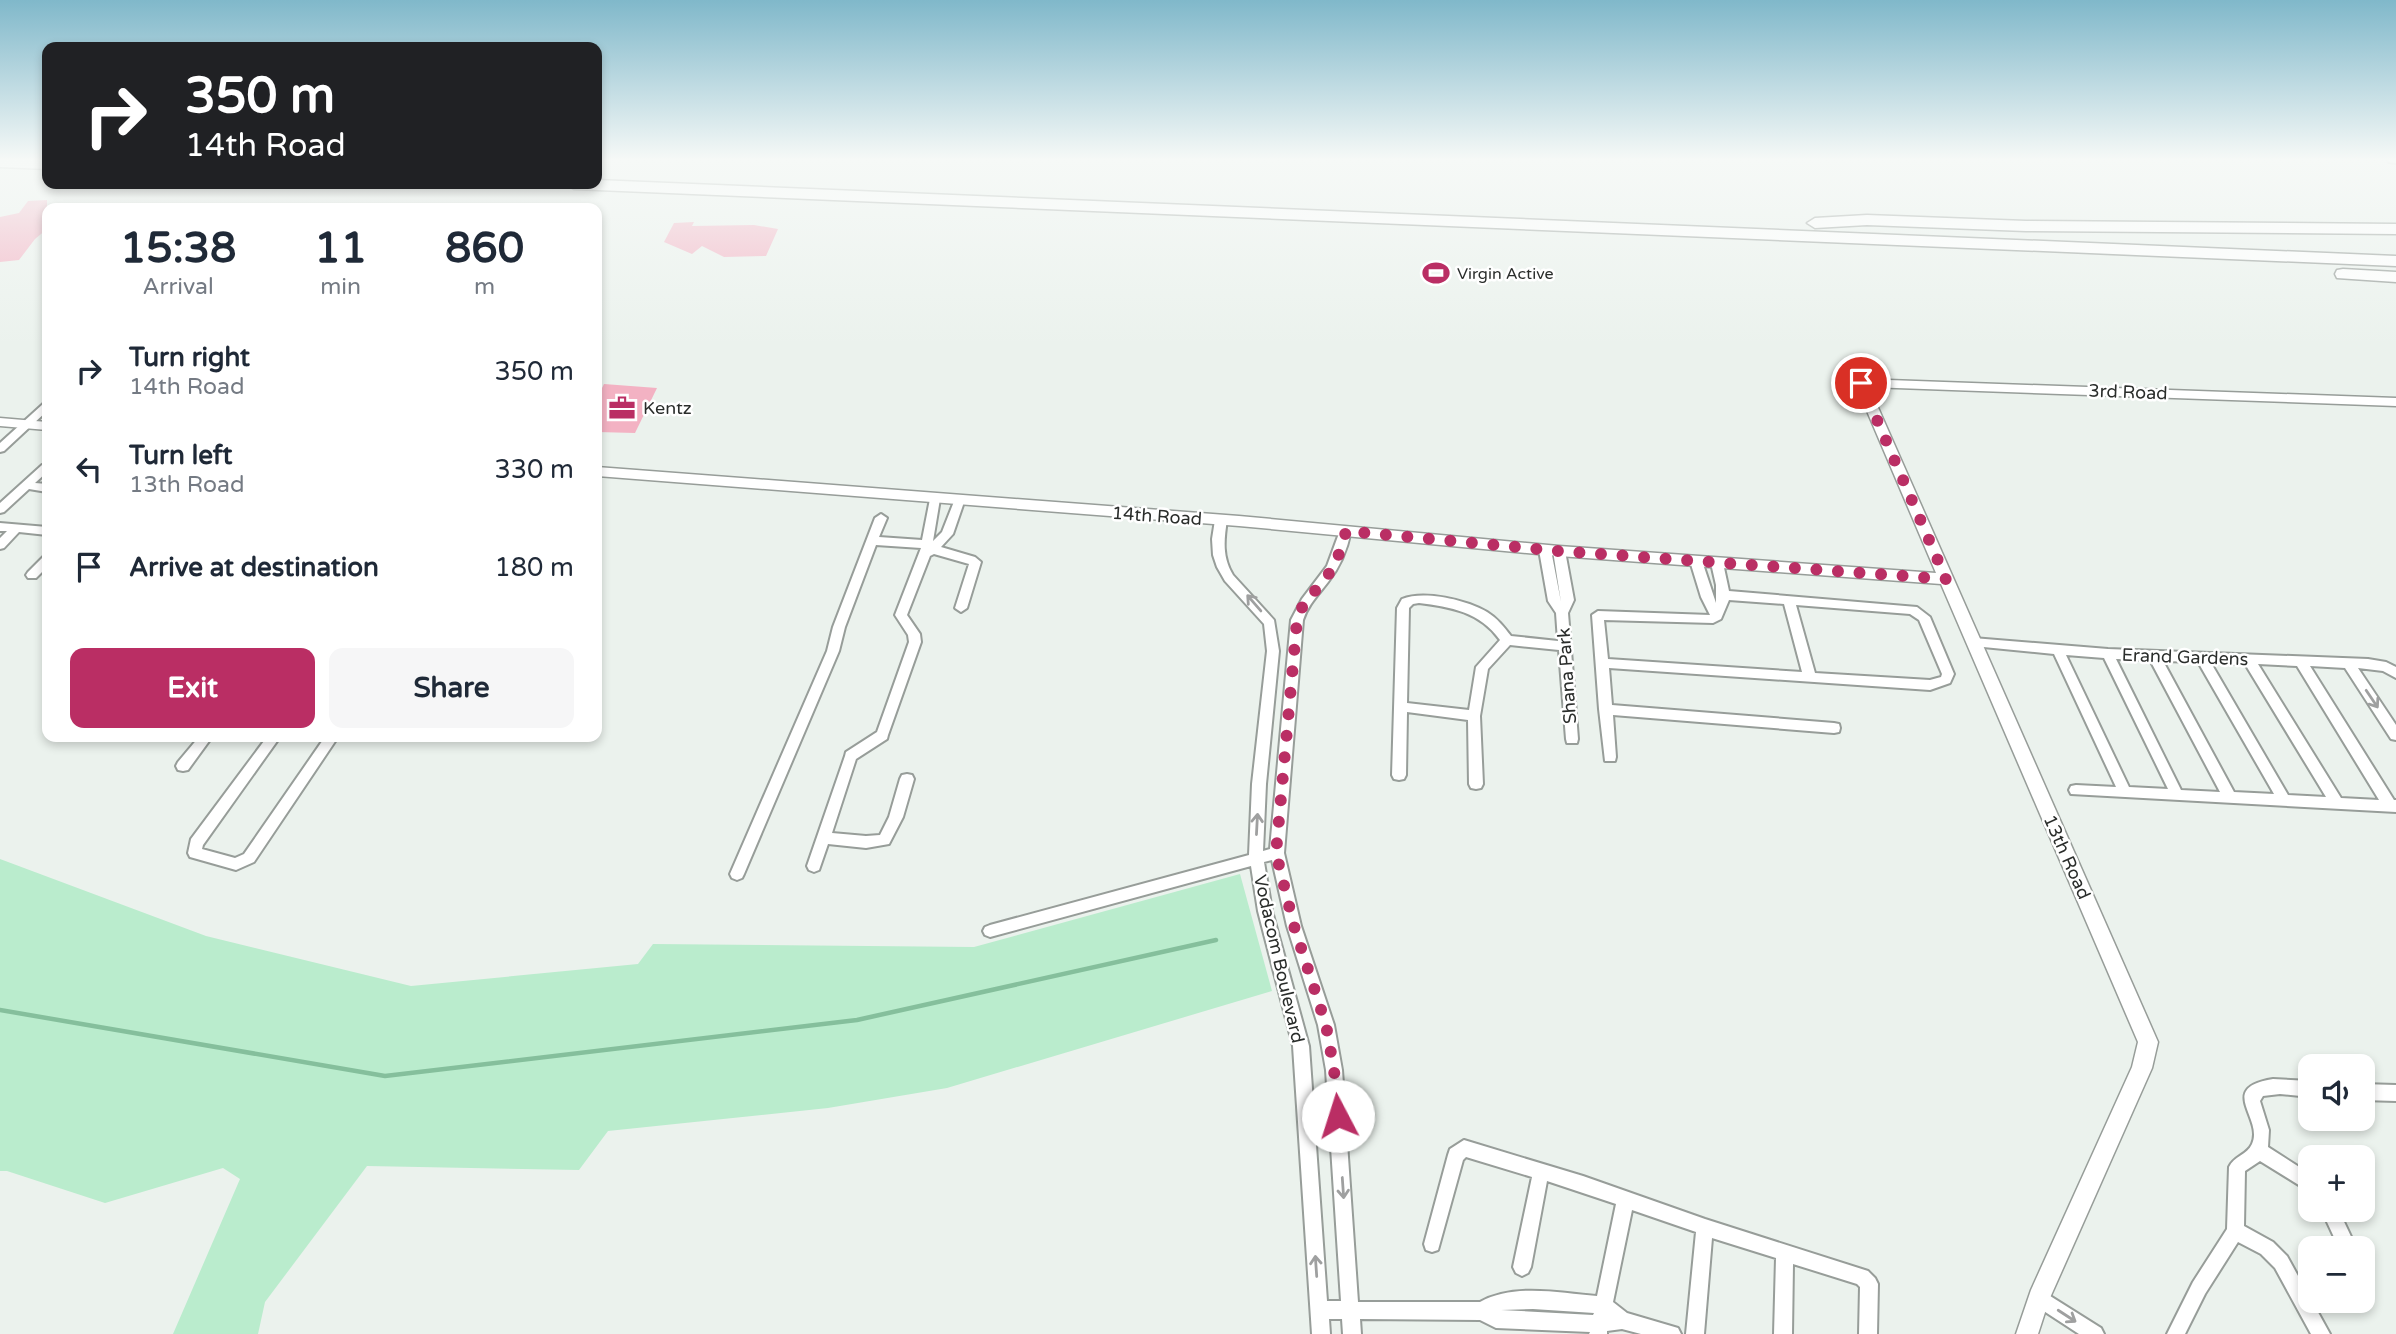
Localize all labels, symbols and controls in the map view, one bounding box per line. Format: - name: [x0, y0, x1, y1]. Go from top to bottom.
- text: 350 m: [185, 67, 335, 126]
- icon: right: [70, 70, 161, 161]
- text: 14th Road: [185, 127, 346, 165]
- text: 15:38: [120, 223, 236, 274]
- text: 11: [314, 223, 367, 274]
- text: 860: [445, 223, 524, 274]
- sports icon: Virgin Active: [1421, 258, 1451, 288]
- place label: Virgin Active: [1457, 264, 1554, 284]
- text: Arrival: [143, 273, 214, 301]
- text: min: [320, 273, 361, 301]
- text: m: [474, 273, 495, 301]
- text: Turn right: [129, 342, 250, 373]
- icon: right: [70, 352, 108, 390]
- pin: [1831, 353, 1891, 413]
- text: 350 m: [494, 356, 574, 387]
- icon: arrive: [1842, 364, 1880, 402]
- text: 14th Road: [129, 373, 244, 401]
- street label: 3rd Road: [2088, 380, 2168, 404]
- office icon: Kentz: [607, 393, 637, 423]
- place label: Kentz: [643, 397, 692, 419]
- text: Turn left: [129, 440, 232, 471]
- icon: left: [70, 450, 108, 488]
- text: 330 m: [494, 454, 574, 485]
- text: 13th Road: [129, 471, 244, 499]
- street label: 14th Road: [1111, 502, 1203, 530]
- icon: arrive: [70, 548, 108, 586]
- text: Arrive at destination: [129, 552, 379, 583]
- text: 180 m: [494, 552, 574, 583]
- one-way arrow: [1246, 595, 1262, 613]
- street label: Shana Park: [1553, 627, 1581, 725]
- street label: Erand Gardens: [2121, 644, 2249, 670]
- button: Exit: [70, 648, 315, 728]
- button: Share: [329, 648, 574, 728]
- one-way arrow: [2365, 689, 2379, 708]
- street label: 13th Road: [2039, 811, 2095, 903]
- one-way arrow: [1251, 813, 1264, 836]
- street label: Vodacom Boulevard: [1249, 873, 1309, 1045]
- map controls: [2298, 1054, 2375, 1313]
- button: sound: [2298, 1054, 2375, 1131]
- position arrow: [1301, 1079, 1375, 1153]
- button: +: [2298, 1145, 2375, 1222]
- one-way arrow: [1336, 1176, 1349, 1199]
- button: −: [2298, 1236, 2375, 1313]
- one-way arrow: [1309, 1255, 1322, 1278]
- one-way arrow: [2057, 1309, 2076, 1324]

